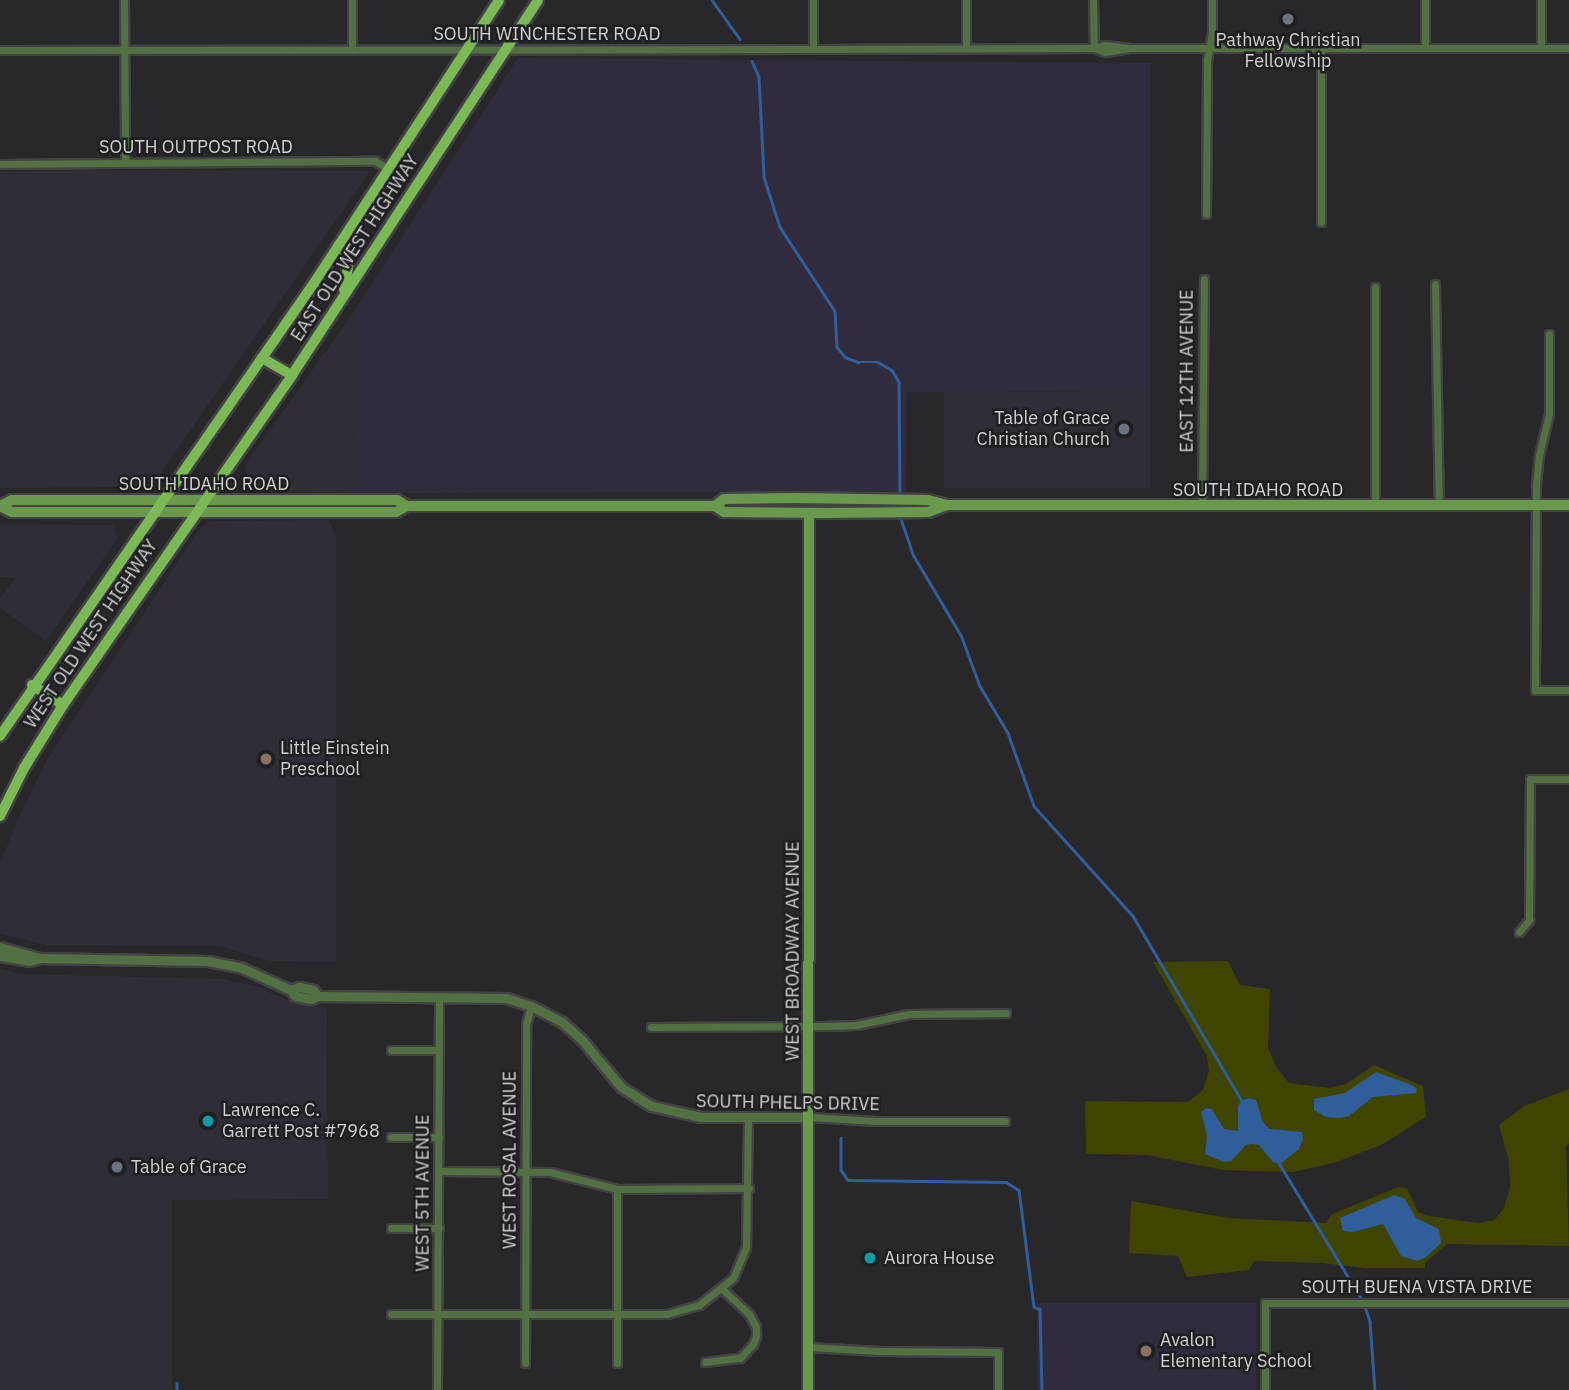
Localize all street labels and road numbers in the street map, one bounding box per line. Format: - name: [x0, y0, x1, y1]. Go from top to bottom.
- street label: SOUTH WINCHESTER ROAD: [433, 23, 661, 45]
- street label: SOUTH OUTPOST ROAD: [99, 136, 293, 158]
- street label: EAST OLD WEST HIGHWAY: [286, 150, 424, 346]
- street label: EAST 12TH AVENUE: [1176, 289, 1198, 453]
- street label: SOUTH IDAHO ROAD: [119, 473, 289, 495]
- street label: SOUTH IDAHO ROAD: [1173, 479, 1343, 501]
- street label: WEST OLD WEST HIGHWAY: [20, 536, 162, 732]
- street label: WEST BROADWAY AVENUE: [782, 841, 804, 1061]
- street label: WEST ROSAL AVENUE: [499, 1071, 521, 1249]
- street label: SOUTH PHELPS DRIVE: [696, 1091, 880, 1115]
- street label: WEST 5TH AVENUE: [412, 1114, 434, 1272]
- street label: SOUTH BUENA VISTA DRIVE: [1301, 1276, 1533, 1298]

